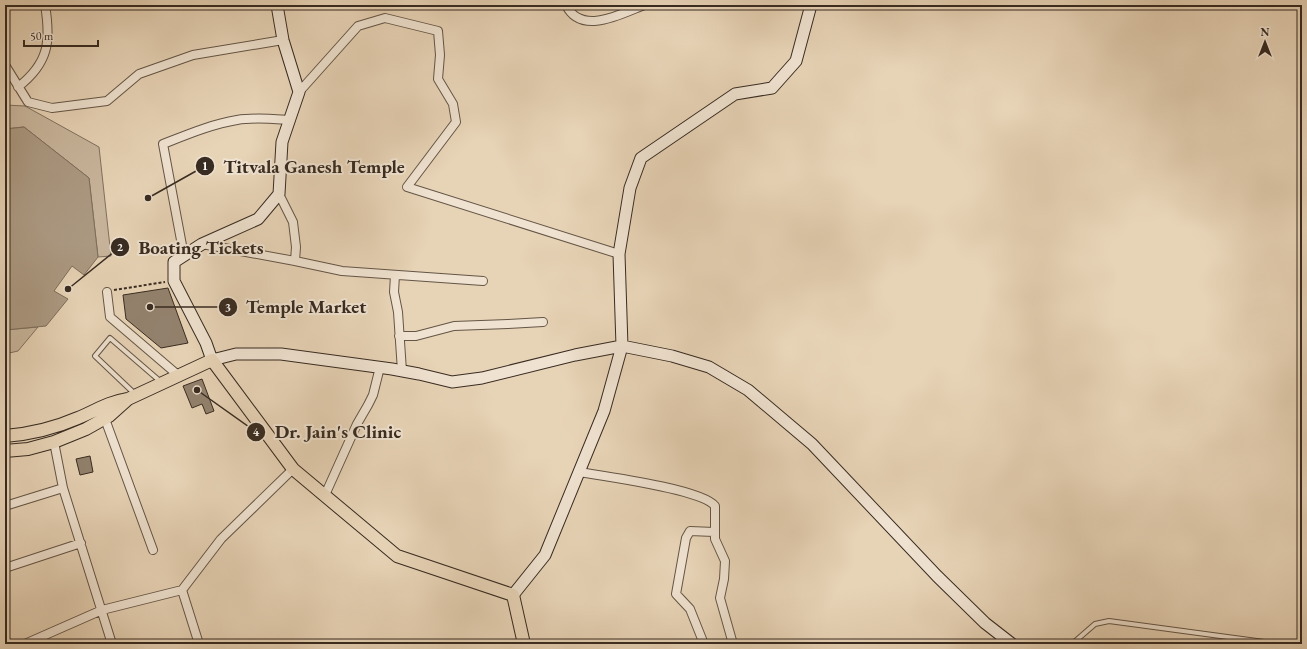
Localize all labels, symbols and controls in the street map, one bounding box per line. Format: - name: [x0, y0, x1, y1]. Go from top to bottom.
- scale bar: [24, 22, 98, 48]
- north arrow: [1245, 22, 1285, 62]
- text: N: [1261, 25, 1270, 39]
- text: 50 m: [30, 28, 54, 44]
- callout: Titvala Ganesh Temple: [195, 150, 413, 181]
- text: Titvala Ganesh Temple: [223, 154, 405, 179]
- text: 1: [202, 158, 208, 174]
- callout: Boating Tickets: [110, 232, 271, 263]
- text: Boating Tickets: [138, 235, 264, 260]
- text: 2: [117, 239, 124, 255]
- callout: Temple Market: [218, 291, 375, 322]
- text: Temple Market: [246, 294, 366, 319]
- text: 3: [225, 299, 231, 315]
- callout: Dr. Jain's Clinic: [246, 416, 409, 447]
- text: Dr. Jain's Clinic: [275, 419, 401, 444]
- text: 4: [253, 424, 260, 440]

